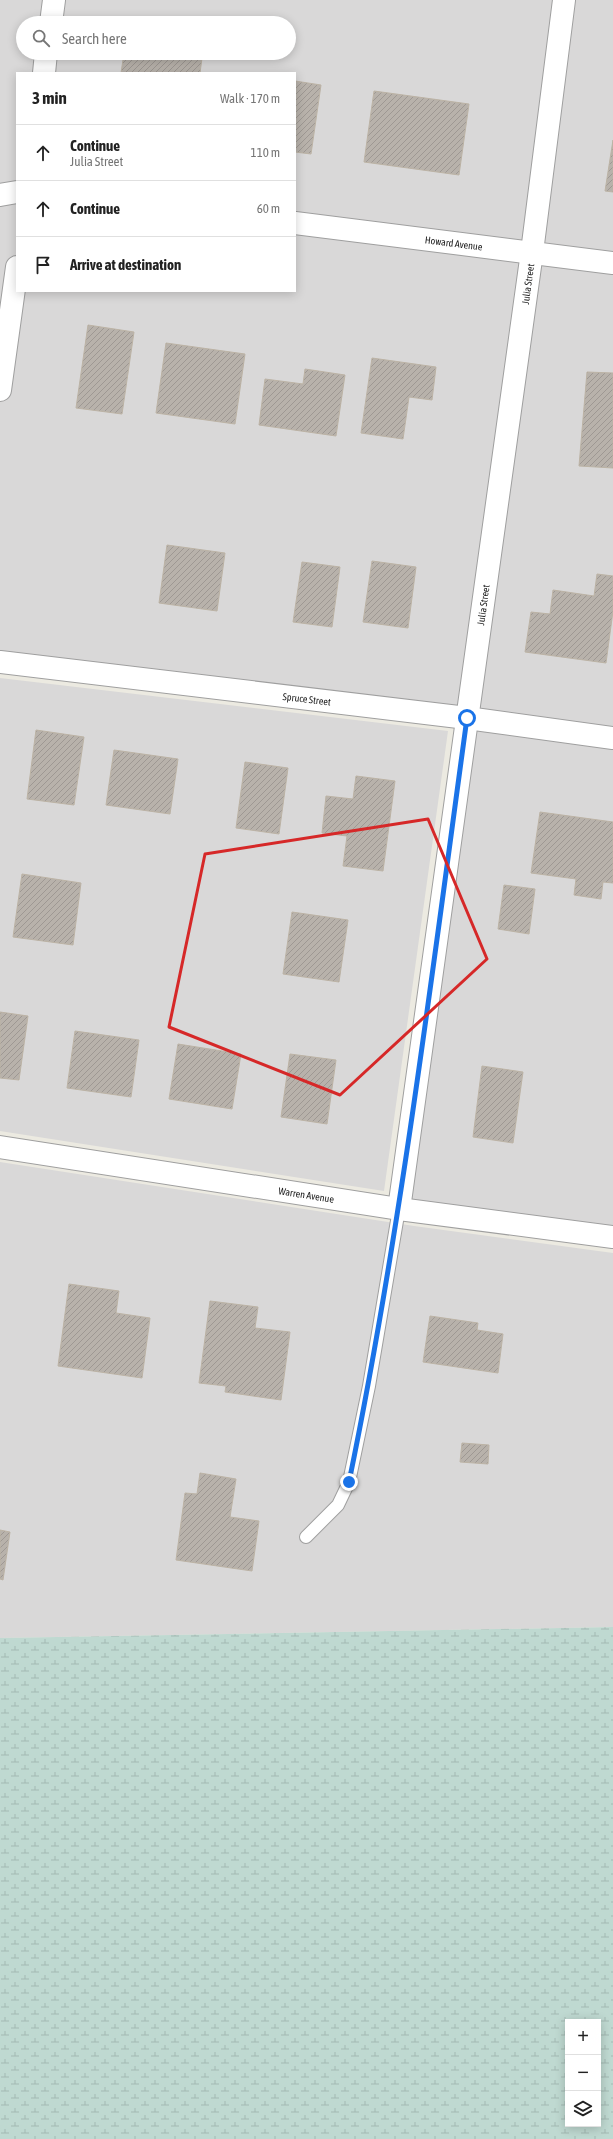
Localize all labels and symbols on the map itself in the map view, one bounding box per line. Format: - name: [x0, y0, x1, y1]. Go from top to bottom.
- street label: Howard Avenue: [424, 234, 483, 253]
- street label: Julia Street: [520, 263, 536, 305]
- street label: Julia Street: [475, 584, 492, 626]
- street label: Spruce Street: [282, 691, 332, 708]
- route start: [458, 709, 476, 727]
- street label: Warren Avenue: [278, 1185, 335, 1205]
- route end: [340, 1473, 358, 1491]

